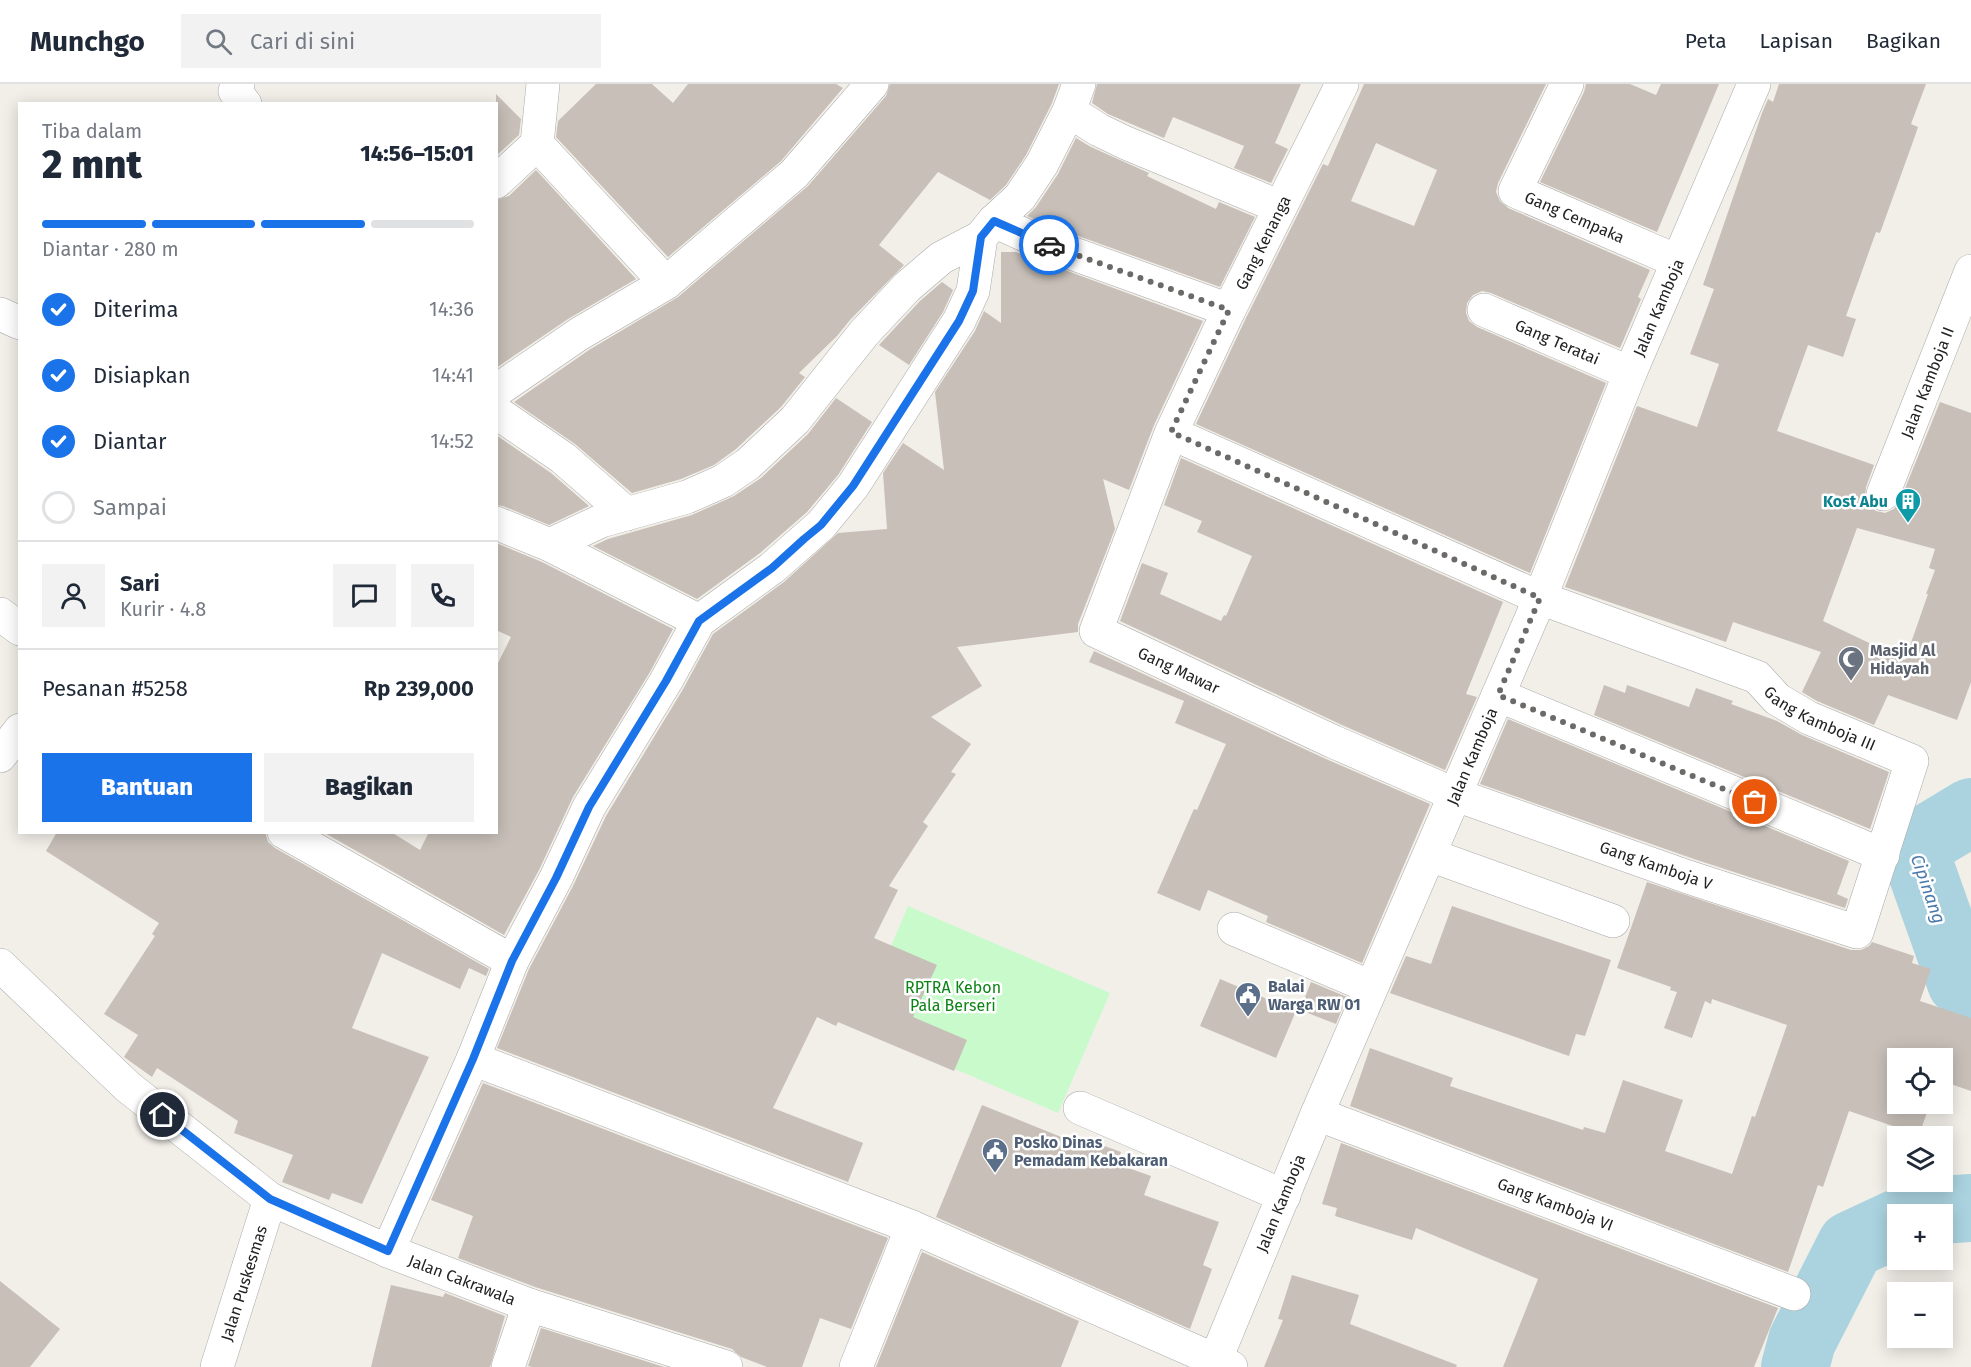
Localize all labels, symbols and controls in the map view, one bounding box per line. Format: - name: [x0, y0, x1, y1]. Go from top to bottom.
- search box: [181, 14, 601, 68]
- text: Munchgo: [30, 25, 145, 58]
- icon: search: [202, 25, 235, 58]
- text: Cari di sini: [250, 28, 355, 55]
- text: Peta: [1685, 28, 1727, 54]
- text: Lapisan: [1760, 28, 1833, 54]
- text: Bagikan: [1866, 28, 1941, 54]
- text: Tiba dalam: [42, 119, 142, 143]
- text: 14:56–15:01: [360, 140, 474, 167]
- text: 2 mnt: [42, 142, 142, 188]
- street label: Gang Cempaka: [1522, 187, 1627, 247]
- street label: Gang Kenanga: [1232, 192, 1295, 293]
- courier: [1019, 215, 1079, 275]
- icon: car: [1033, 229, 1066, 262]
- text: Diantar · 280 m: [42, 237, 179, 261]
- street label: Jalan Kamboja: [1629, 256, 1688, 359]
- icon: check: [42, 293, 75, 326]
- text: Diterima: [93, 296, 179, 323]
- text: 14:36: [429, 297, 474, 321]
- street label: Gang Teratai: [1512, 316, 1602, 369]
- street label: Jalan Kamboja II: [1897, 324, 1958, 441]
- icon: check: [42, 359, 75, 392]
- text: Disiapkan: [93, 362, 191, 389]
- text: 14:41: [432, 363, 474, 387]
- icon: check: [42, 425, 75, 458]
- text: Diantar: [93, 428, 166, 455]
- text: 14:52: [430, 429, 474, 453]
- building icon: Kost Abu: [1893, 486, 1923, 524]
- place label: Kost Abu: [1823, 492, 1888, 511]
- text: Sampai: [93, 494, 167, 521]
- button: person: [42, 564, 105, 627]
- button: chat: [333, 564, 396, 627]
- button: phone: [411, 564, 474, 627]
- text: Sari: [120, 570, 160, 597]
- text: Kurir · 4.8: [120, 597, 206, 621]
- place label: Masjid Al Hidayah: [1870, 641, 1936, 678]
- street label: Gang Mawar: [1135, 643, 1223, 698]
- mosque icon: Masjid Al Hidayah: [1836, 644, 1866, 682]
- text: Pesanan #5258: [42, 675, 188, 702]
- text: Rp 239,000: [364, 675, 474, 702]
- street label: Gang Kamboja III: [1760, 682, 1878, 755]
- street label: Jalan Kamboja: [1443, 705, 1501, 808]
- button: Bantuan: [42, 753, 252, 822]
- button: Bagikan: [264, 753, 474, 822]
- pin: [1729, 776, 1780, 827]
- icon: bag: [1738, 785, 1771, 818]
- street label: Gang Kamboja V: [1597, 837, 1715, 894]
- water label: Cipinang: [1906, 851, 1950, 927]
- place label: Balai Warga RW 01: [1268, 977, 1361, 1014]
- park label: RPTRA Kebon Pala Berseri: [905, 978, 1001, 1015]
- public building icon: Balai Warga RW 01: [1233, 980, 1263, 1018]
- map controls: [1887, 1048, 1953, 1348]
- button: locate: [1887, 1048, 1953, 1114]
- pin: [137, 1089, 188, 1140]
- icon: home: [146, 1098, 179, 1131]
- button: layers: [1887, 1126, 1953, 1192]
- place label: Posko Dinas Pemadam Kebakaran: [1014, 1133, 1168, 1170]
- public building icon: Posko Dinas Pemadam Kebakaran: [980, 1136, 1010, 1174]
- street label: Jalan Kamboja: [1252, 1151, 1309, 1255]
- street label: Gang Kamboja VI: [1495, 1174, 1616, 1235]
- button: +: [1887, 1204, 1953, 1270]
- street label: Jalan Puskesmas: [217, 1223, 271, 1343]
- street label: Jalan Cakrawala: [406, 1251, 518, 1309]
- button: −: [1887, 1282, 1953, 1348]

